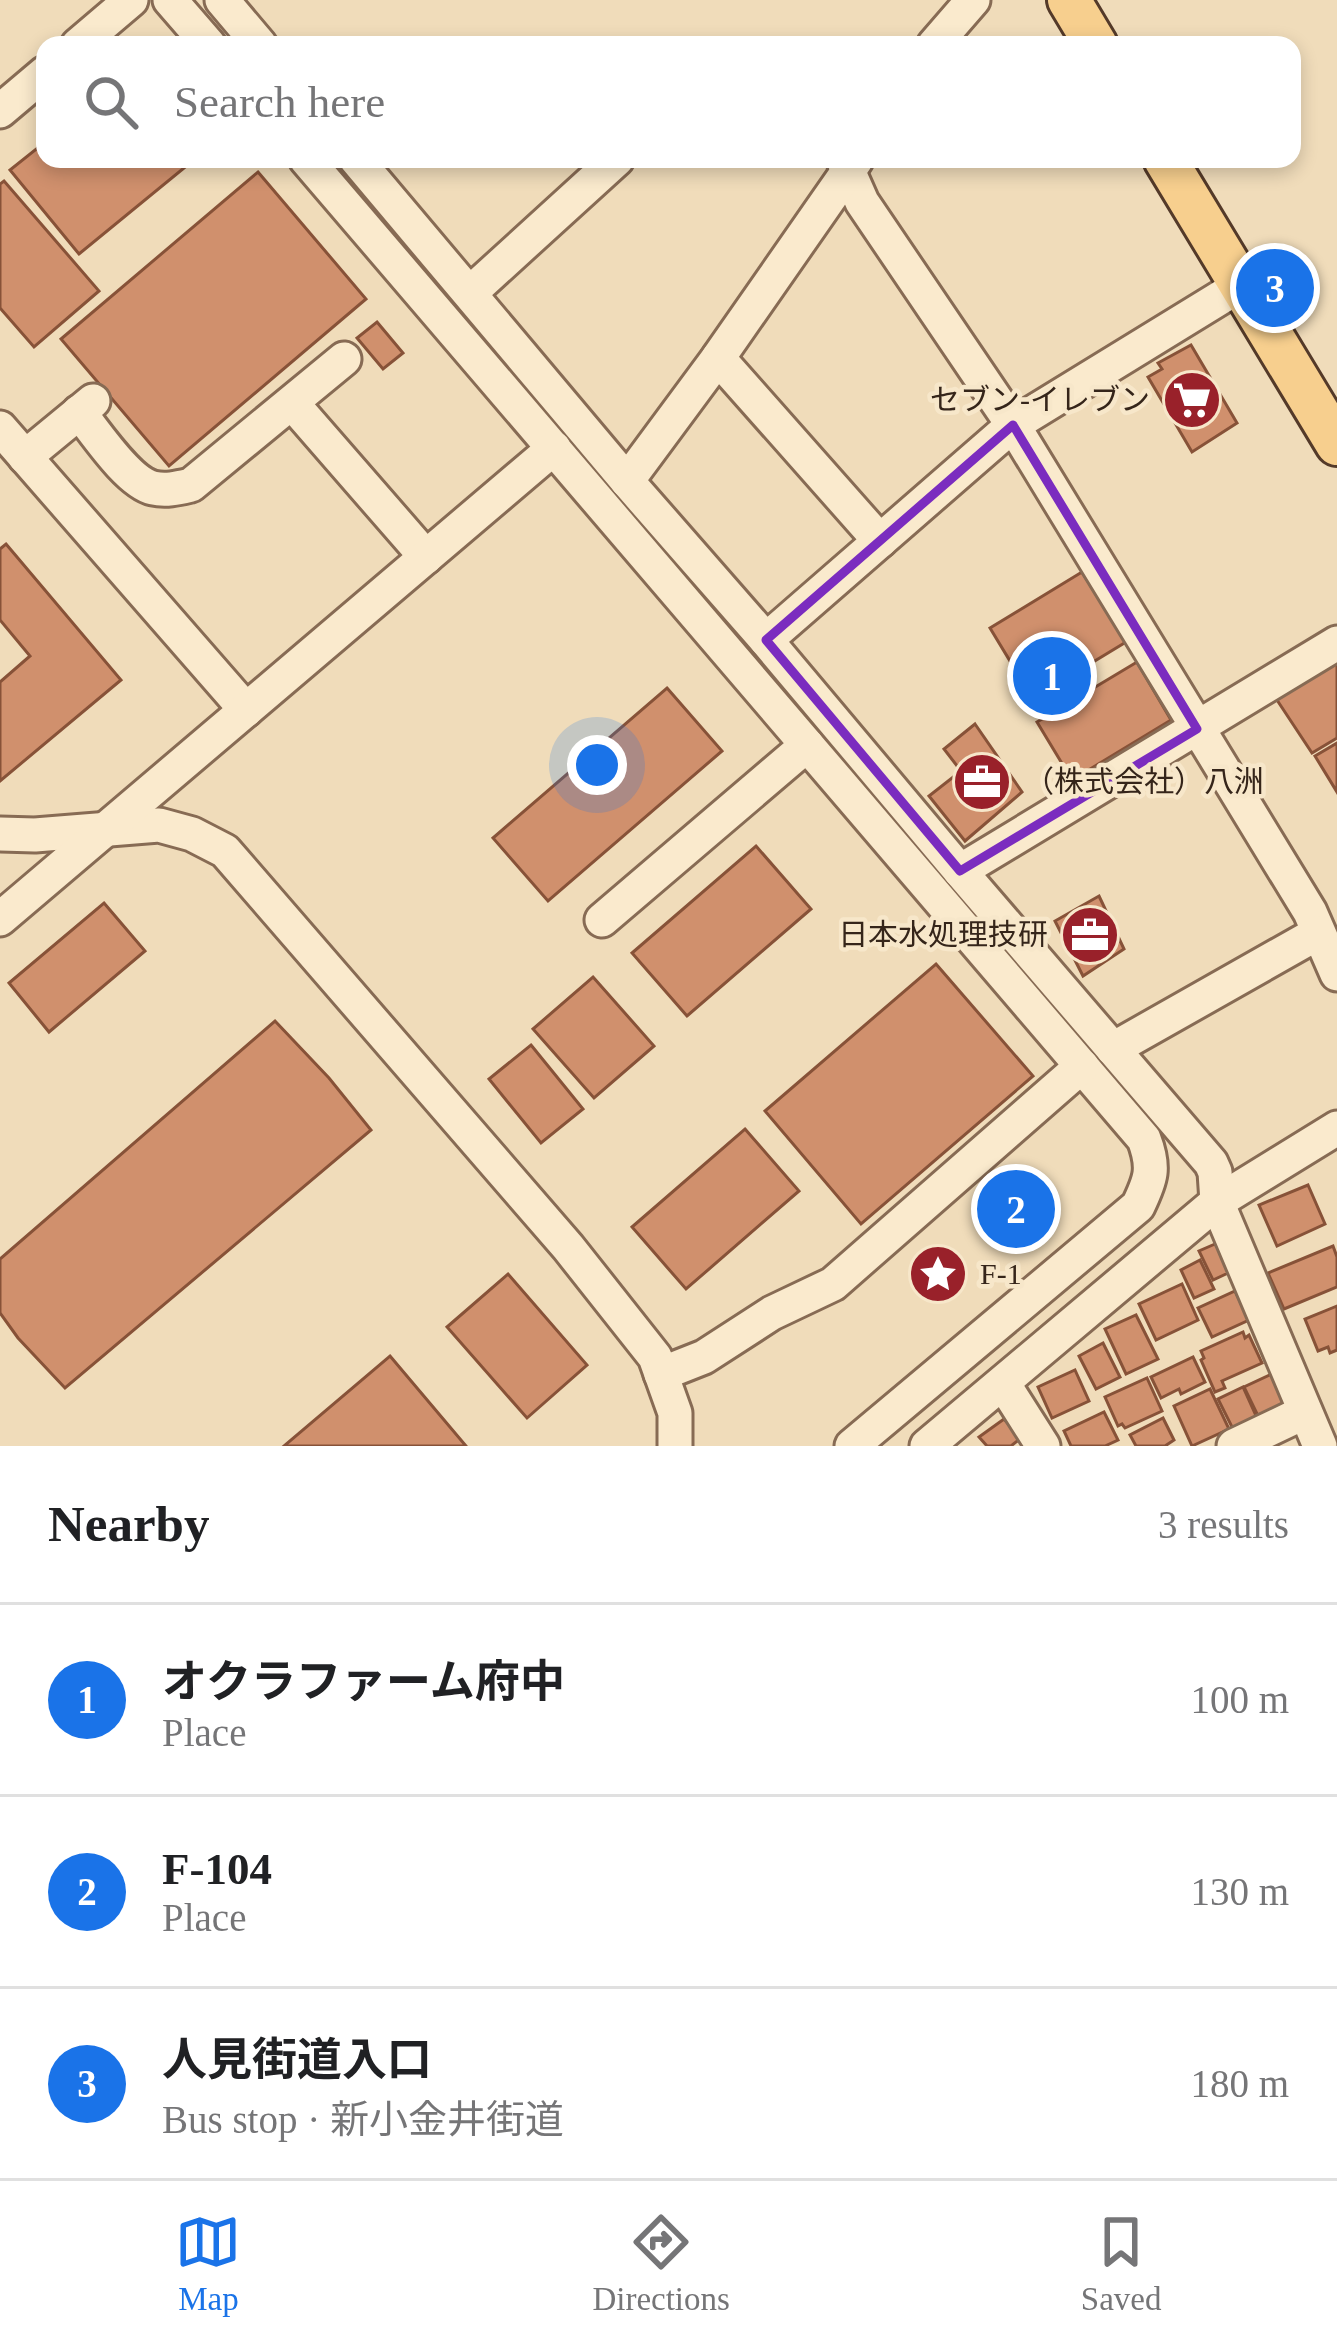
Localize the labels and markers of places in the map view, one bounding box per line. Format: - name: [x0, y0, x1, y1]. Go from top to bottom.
- pin: 3: [1236, 243, 1314, 333]
- supermarket icon: セブン-イレブン: [1161, 369, 1223, 431]
- place label: セブン-イレブン: [930, 383, 1150, 416]
- pin: 1: [1013, 631, 1091, 721]
- office icon: （株式会社）八洲: [951, 751, 1013, 813]
- place label: （株式会社）八洲: [1024, 765, 1264, 798]
- office icon: 日本水処理技研: [1059, 904, 1121, 966]
- place label: 日本水処理技研: [838, 918, 1048, 951]
- pin: 2: [977, 1164, 1055, 1254]
- place icon: F-1: [907, 1243, 969, 1305]
- place label: F-1: [980, 1257, 1022, 1290]

